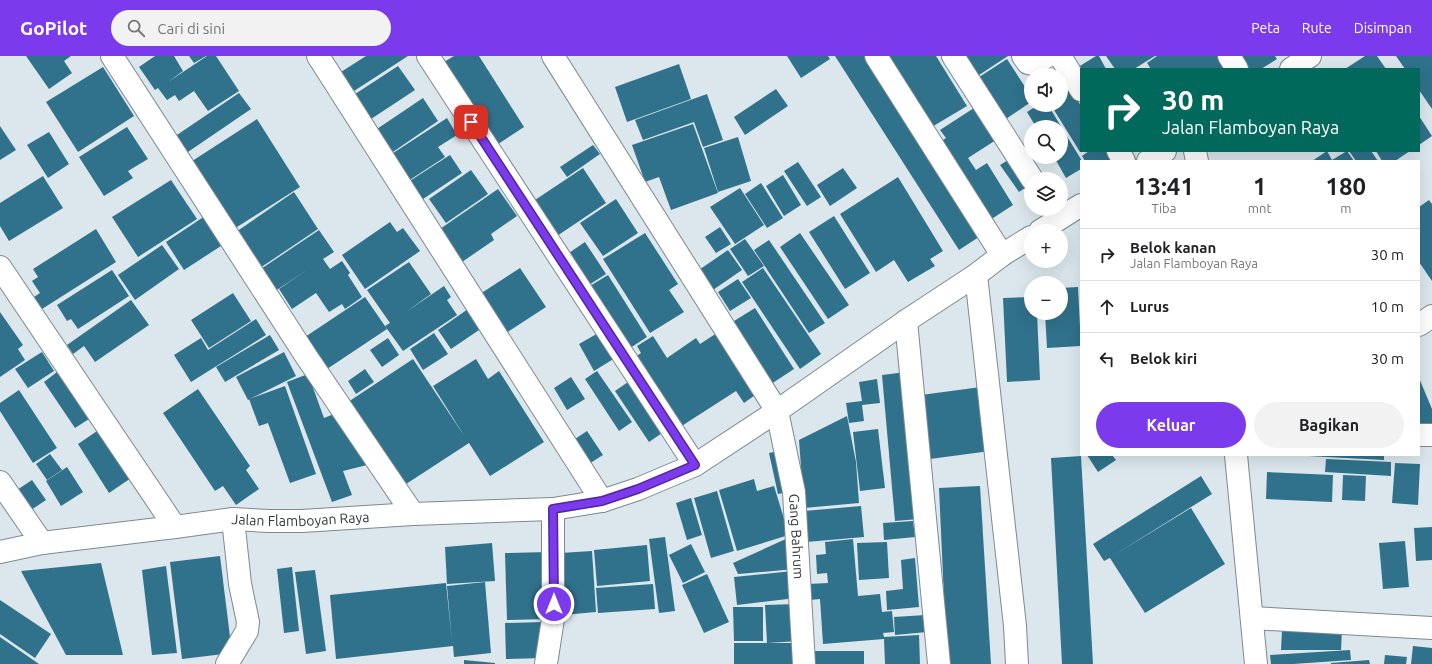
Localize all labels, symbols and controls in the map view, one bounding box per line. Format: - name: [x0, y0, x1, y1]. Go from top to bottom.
- search box: [111, 10, 391, 46]
- text: GoPilot: [20, 17, 87, 39]
- icon: search: [125, 17, 147, 39]
- text: Cari di sini: [157, 20, 225, 37]
- text: Peta: [1251, 20, 1280, 36]
- text: Rute: [1302, 20, 1332, 36]
- text: Disimpan: [1354, 20, 1412, 36]
- map controls: [1024, 68, 1068, 320]
- button: sound: [1024, 68, 1068, 112]
- icon: right: [1096, 84, 1148, 136]
- text: 30 m: [1162, 84, 1224, 115]
- pin: [454, 105, 488, 139]
- icon: arrive: [460, 111, 482, 133]
- text: Jalan Flamboyan Raya: [1162, 117, 1339, 137]
- button: search: [1024, 120, 1068, 164]
- button: layers: [1024, 172, 1068, 216]
- text: 13:41: [1134, 173, 1194, 200]
- text: 1: [1253, 173, 1267, 200]
- text: 180: [1326, 173, 1366, 200]
- text: Tiba: [1151, 201, 1176, 215]
- text: mnt: [1248, 201, 1272, 215]
- text: m: [1340, 201, 1351, 215]
- button: +: [1024, 224, 1068, 268]
- text: Belok kanan: [1130, 239, 1216, 256]
- icon: right: [1096, 244, 1118, 266]
- text: 30 m: [1371, 246, 1404, 263]
- text: Jalan Flamboyan Raya: [1130, 256, 1258, 270]
- button: −: [1024, 276, 1068, 320]
- icon: ahead: [1096, 296, 1118, 318]
- text: Lurus: [1130, 298, 1169, 315]
- text: 10 m: [1371, 298, 1404, 315]
- icon: left: [1096, 348, 1118, 370]
- text: Belok kiri: [1130, 350, 1197, 367]
- text: 30 m: [1371, 350, 1404, 367]
- button: Keluar: [1096, 402, 1246, 448]
- button: Bagikan: [1254, 402, 1404, 448]
- street label: Gang Bahrum: [786, 493, 807, 579]
- street label: Jalan Flamboyan Raya: [231, 509, 370, 529]
- position arrow: [533, 583, 575, 625]

